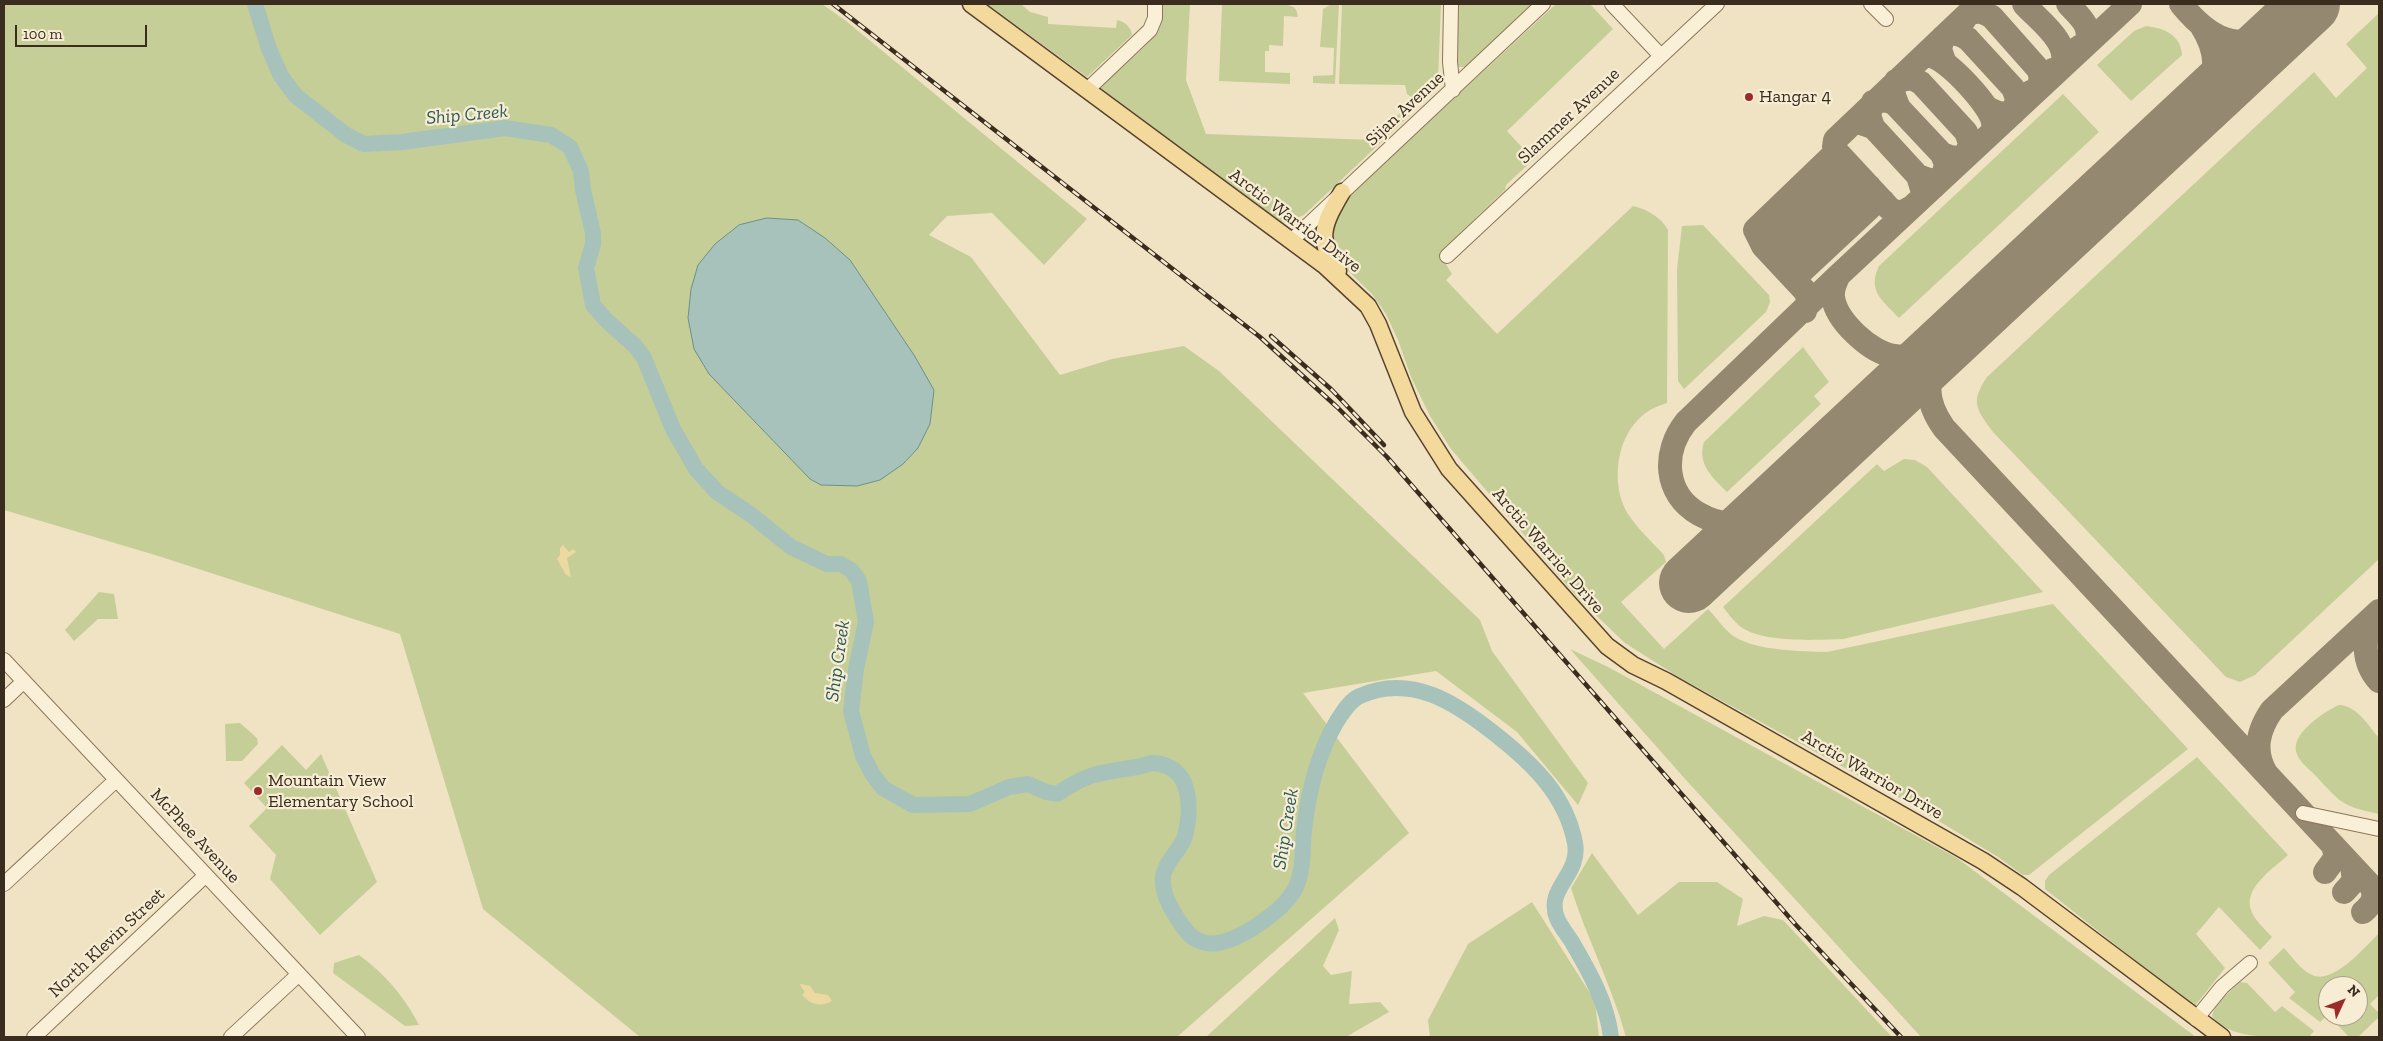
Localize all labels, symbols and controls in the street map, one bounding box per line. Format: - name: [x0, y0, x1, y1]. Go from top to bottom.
- scale bar: [18, 15, 150, 47]
- text: 100 m: [23, 25, 62, 43]
- street label: Slammer Avenue: [1514, 63, 1624, 169]
- street label: Sijan Avenue: [1361, 67, 1449, 151]
- place label: Hangar 4: [1759, 86, 1831, 108]
- marker: Hangar 4: [1743, 91, 1755, 103]
- water label: Ship Creek: [425, 100, 509, 130]
- street label: Arctic Warrior Drive: [1225, 164, 1365, 278]
- street label: Arctic Warrior Drive: [1487, 484, 1609, 618]
- water label: Ship Creek: [821, 619, 855, 703]
- street label: Arctic Warrior Drive: [1797, 726, 1947, 824]
- place label: Mountain View Elementary School: [268, 770, 414, 812]
- street label: McPhee Avenue: [146, 784, 244, 888]
- marker: Mountain View Elementary School: [252, 785, 264, 797]
- water label: Ship Creek: [1268, 787, 1304, 871]
- street label: North Klevin Street: [44, 884, 170, 1002]
- north arrow: [2318, 976, 2368, 1026]
- text: N: [2344, 981, 2363, 1001]

